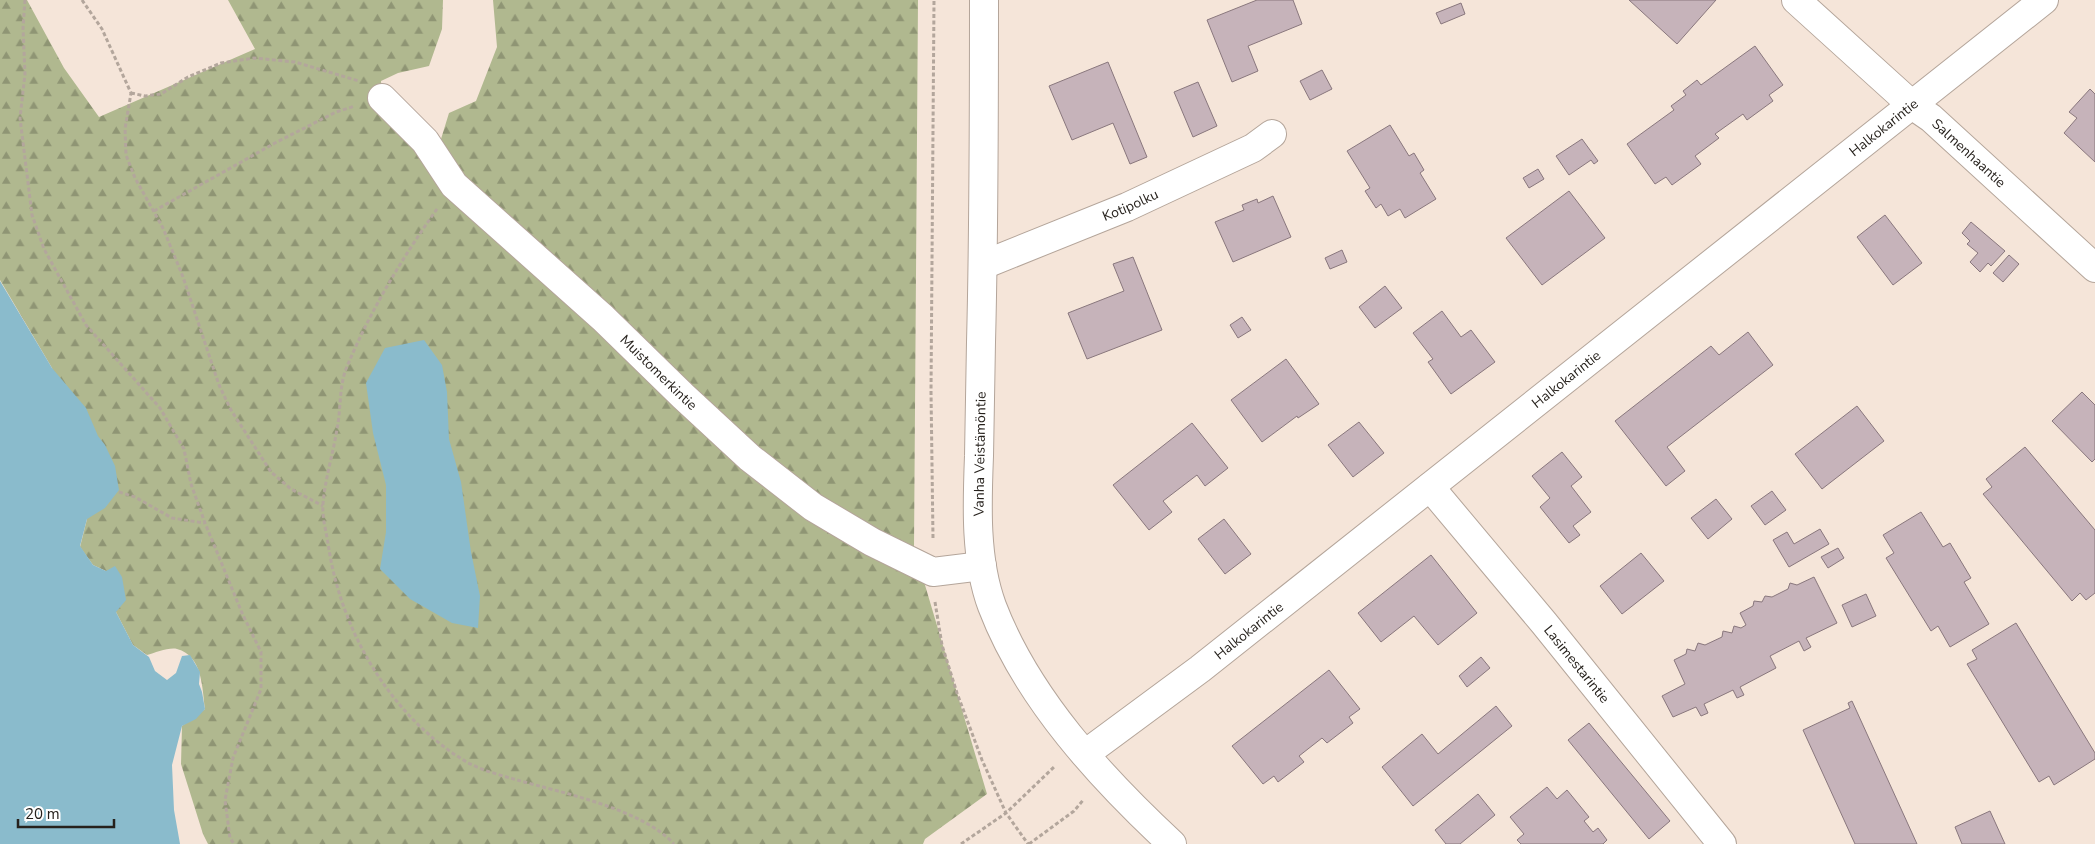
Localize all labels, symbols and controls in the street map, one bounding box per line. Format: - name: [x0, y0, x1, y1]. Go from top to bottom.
- street label: Halkokarintie: [1845, 94, 1922, 161]
- street label: Salmenhaantie: [1928, 114, 2010, 191]
- street label: Kotipolku: [1099, 184, 1161, 226]
- street label: Muistomerkintie: [616, 330, 701, 414]
- street label: Halkokarintie: [1528, 346, 1604, 412]
- street label: Vanha Veistämöntie: [969, 391, 991, 518]
- street label: Halkokarintie: [1210, 597, 1287, 664]
- street label: Lasimestarintie: [1540, 621, 1614, 707]
- scale bar: [18, 796, 114, 828]
- text: 20 m: [25, 804, 60, 824]

